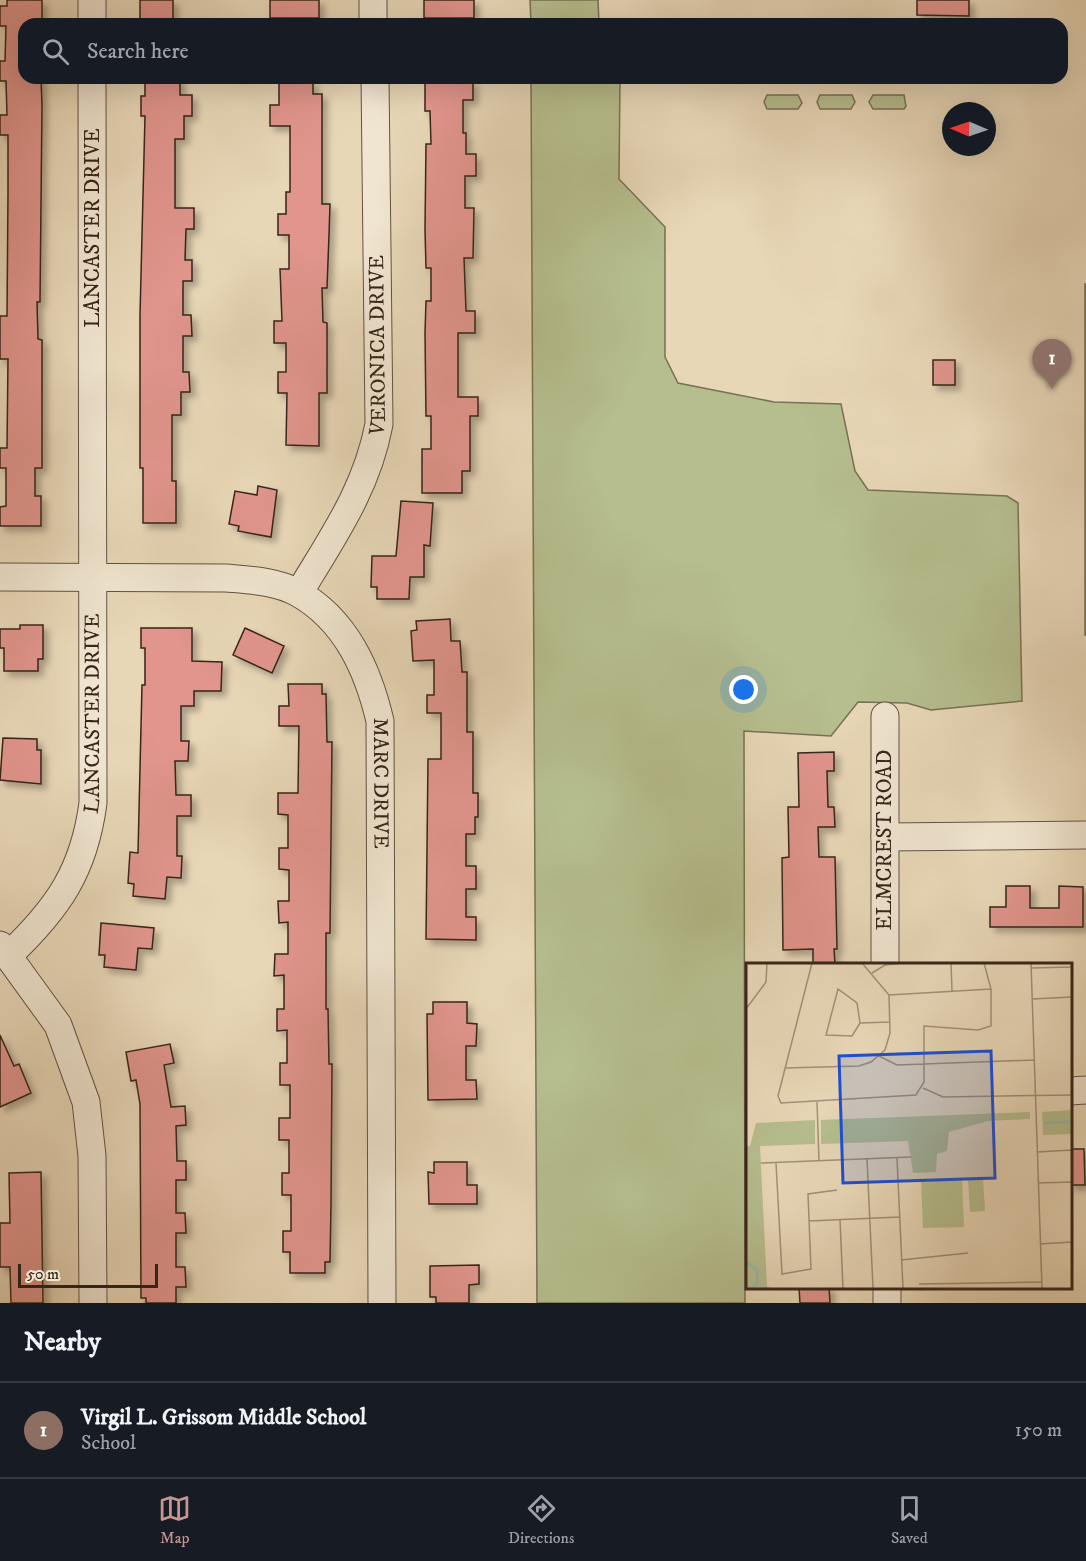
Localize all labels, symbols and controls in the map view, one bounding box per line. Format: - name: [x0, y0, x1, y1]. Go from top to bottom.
- search box: [18, 18, 1068, 84]
- icon: search: [39, 35, 72, 68]
- text: Search here: [87, 38, 189, 65]
- north arrow: [942, 102, 996, 156]
- street label: LANCASTER DRIVE: [80, 128, 106, 328]
- street label: VERONICA DRIVE: [364, 255, 392, 439]
- pin: 1: [1032, 340, 1072, 389]
- street label: LANCASTER DRIVE: [79, 613, 107, 815]
- your location: [729, 675, 758, 704]
- street label: MARC DRIVE: [367, 718, 393, 849]
- street label: ELMCREST ROAD: [872, 750, 898, 930]
- inset map: [746, 963, 1071, 1288]
- scale bar: [18, 1261, 158, 1288]
- text: 50 m: [27, 1264, 59, 1284]
- text: Nearby: [24, 1326, 101, 1359]
- text: Virgil L. Grissom Middle School: [81, 1404, 366, 1431]
- text: 1: [40, 1418, 47, 1443]
- text: 150 m: [1015, 1418, 1062, 1443]
- text: School: [81, 1431, 136, 1456]
- tab: Map: [158, 1492, 191, 1548]
- tab: Directions: [508, 1492, 574, 1548]
- tab: Saved: [891, 1492, 928, 1548]

